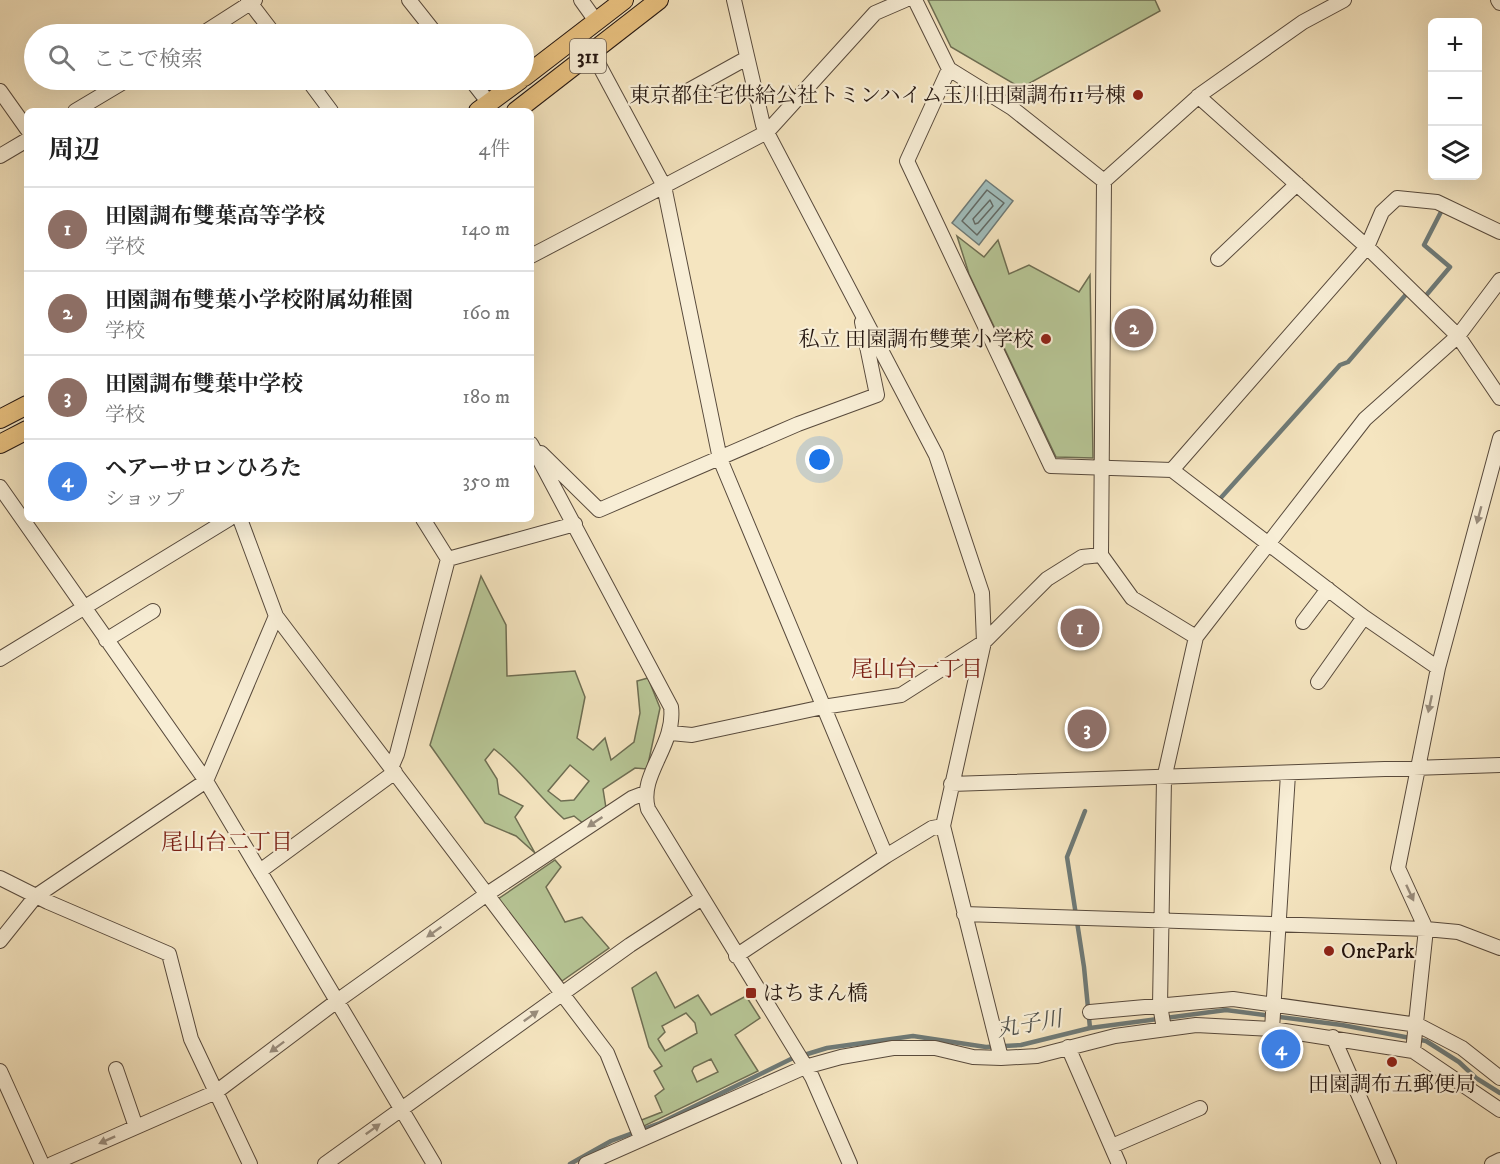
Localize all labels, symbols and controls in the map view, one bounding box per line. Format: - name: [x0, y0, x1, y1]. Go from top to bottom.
- map controls: [1428, 18, 1482, 180]
- button: +: [1428, 18, 1482, 72]
- search box: [24, 24, 534, 90]
- road number: 311: [570, 39, 606, 73]
- icon: search: [45, 41, 78, 74]
- text: ここで検索: [93, 46, 203, 73]
- button: −: [1428, 72, 1482, 126]
- place label: 東京都住宅供給公社トミンハイム玉川田園調布11号棟: [629, 83, 1126, 109]
- marker: 東京都住宅供給公社トミンハイム玉川田園調布11号棟: [1131, 88, 1145, 102]
- button: layers: [1428, 126, 1482, 180]
- text: 周辺: [48, 134, 100, 167]
- text: 4件: [478, 137, 510, 162]
- text: 田園調布雙葉高等学校: [105, 203, 325, 230]
- text: 1: [64, 217, 71, 242]
- text: 140 m: [461, 217, 510, 242]
- text: 学校: [105, 235, 145, 260]
- text: 田園調布雙葉小学校附属幼稚園: [105, 287, 413, 314]
- text: 2: [63, 301, 72, 326]
- text: 160 m: [462, 301, 510, 326]
- pin: 2: [1114, 306, 1154, 350]
- text: 学校: [105, 319, 145, 344]
- place label: 私立 田園調布雙葉小学校: [798, 327, 1034, 353]
- marker: 私立 田園調布雙葉小学校: [1039, 332, 1053, 346]
- text: 田園調布雙葉中学校: [105, 371, 303, 398]
- text: 3: [64, 385, 71, 410]
- text: 180 m: [463, 385, 510, 410]
- text: 学校: [105, 403, 145, 428]
- your location: [805, 445, 834, 474]
- text: ヘアーサロンひろた: [105, 455, 302, 482]
- text: 4: [62, 469, 73, 494]
- text: 350 m: [463, 469, 510, 494]
- text: ショップ: [105, 487, 185, 512]
- one-way arrow: [1473, 506, 1483, 524]
- pin: 1: [1060, 606, 1100, 650]
- district label: 尾山台一丁目: [851, 656, 983, 683]
- one-way arrow: [1425, 694, 1434, 713]
- pin: 3: [1068, 706, 1106, 752]
- one-way arrow: [588, 816, 604, 828]
- district label: 尾山台二丁目: [161, 829, 293, 856]
- one-way arrow: [1405, 884, 1414, 901]
- one-way arrow: [427, 926, 443, 938]
- place label: OnePark: [1341, 939, 1415, 965]
- marker: OnePark: [1322, 944, 1336, 958]
- place label: はちまん橋: [763, 981, 868, 1007]
- marker: はちまん橋: [744, 986, 758, 1000]
- water label: 丸子川: [994, 1005, 1066, 1044]
- one-way arrow: [522, 1010, 538, 1022]
- pin: 4: [1262, 1026, 1300, 1072]
- one-way arrow: [269, 1040, 284, 1052]
- marker: 田園調布五郵便局: [1385, 1055, 1399, 1069]
- place label: 田園調布五郵便局: [1308, 1072, 1476, 1098]
- one-way arrow: [365, 1124, 380, 1136]
- one-way arrow: [97, 1135, 115, 1145]

